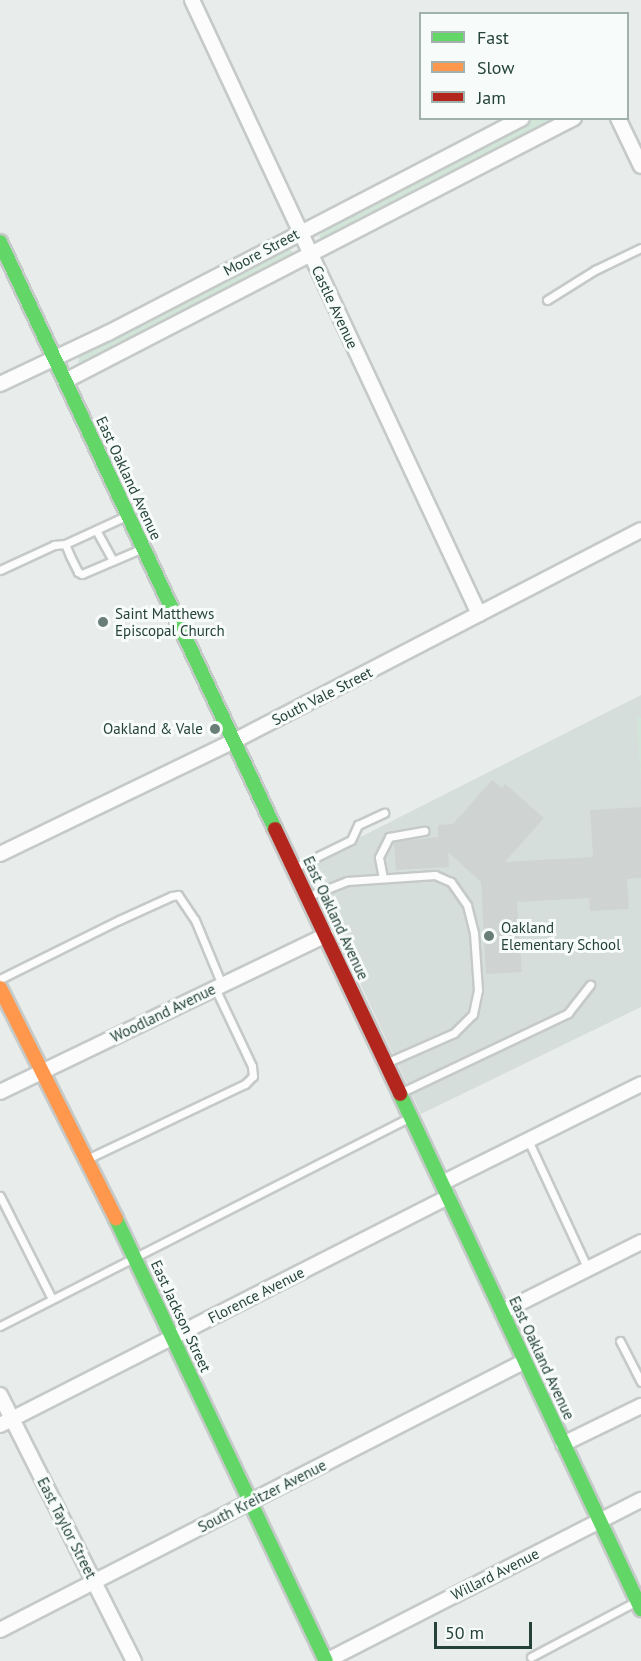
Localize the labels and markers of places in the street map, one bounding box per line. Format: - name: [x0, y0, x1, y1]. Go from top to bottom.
- place label: Saint Matthews Episcopal Church: [115, 604, 225, 639]
- marker: Saint Matthews Episcopal Church: [96, 615, 110, 629]
- place label: Oakland & Vale: [103, 720, 203, 738]
- marker: Oakland & Vale: [208, 722, 222, 736]
- place label: Oakland Elementary School: [501, 918, 621, 953]
- marker: Oakland Elementary School: [482, 929, 496, 943]

